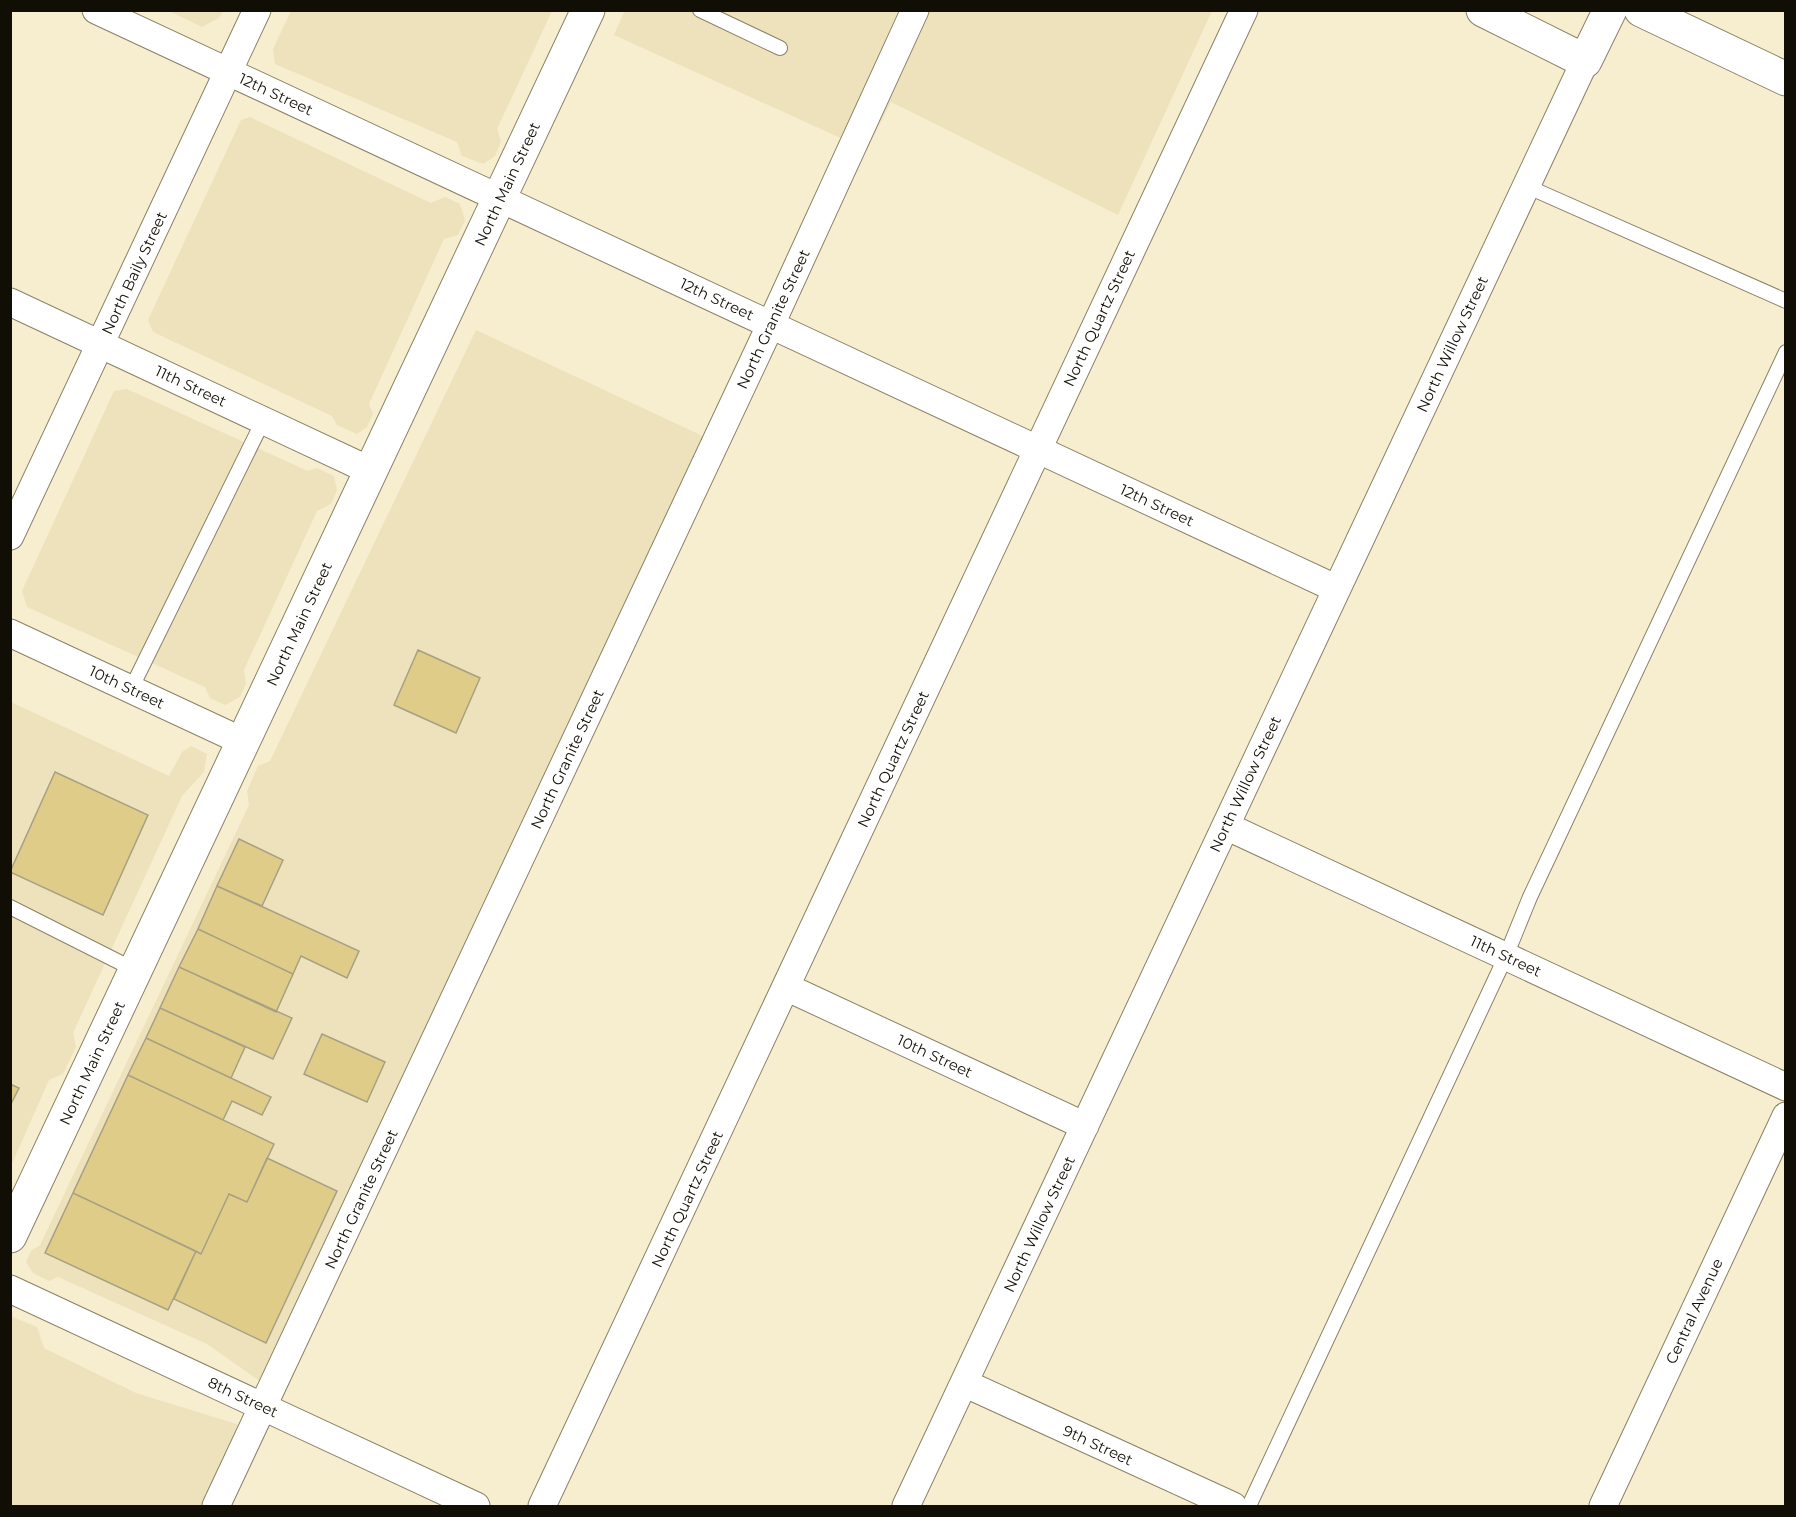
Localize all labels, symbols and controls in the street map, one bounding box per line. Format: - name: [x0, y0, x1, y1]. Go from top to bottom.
- street label: 12th Street: [236, 69, 316, 119]
- street label: North Main Street: [470, 119, 544, 249]
- street label: North Baily Street: [97, 208, 171, 338]
- street label: North Granite Street: [732, 246, 814, 392]
- street label: North Quartz Street: [1059, 247, 1139, 389]
- street label: North Willow Street: [1412, 273, 1492, 415]
- street label: 12th Street: [677, 274, 757, 324]
- street label: 11th Street: [152, 361, 230, 411]
- street label: 12th Street: [1117, 480, 1197, 530]
- street label: North Main Street: [262, 559, 336, 689]
- street label: 10th Street: [86, 661, 168, 713]
- street label: North Granite Street: [526, 686, 608, 832]
- street label: North Quartz Street: [853, 688, 933, 830]
- street label: North Willow Street: [1205, 713, 1285, 855]
- street label: 11th Street: [1467, 931, 1545, 981]
- street label: North Main Street: [55, 998, 129, 1128]
- street label: 10th Street: [894, 1030, 976, 1082]
- street label: North Granite Street: [320, 1126, 402, 1272]
- street label: North Quartz Street: [647, 1128, 727, 1270]
- street label: North Willow Street: [999, 1153, 1079, 1295]
- street label: Central Avenue: [1661, 1255, 1727, 1367]
- street label: 8th Street: [205, 1373, 281, 1421]
- street label: 9th Street: [1060, 1421, 1136, 1469]

